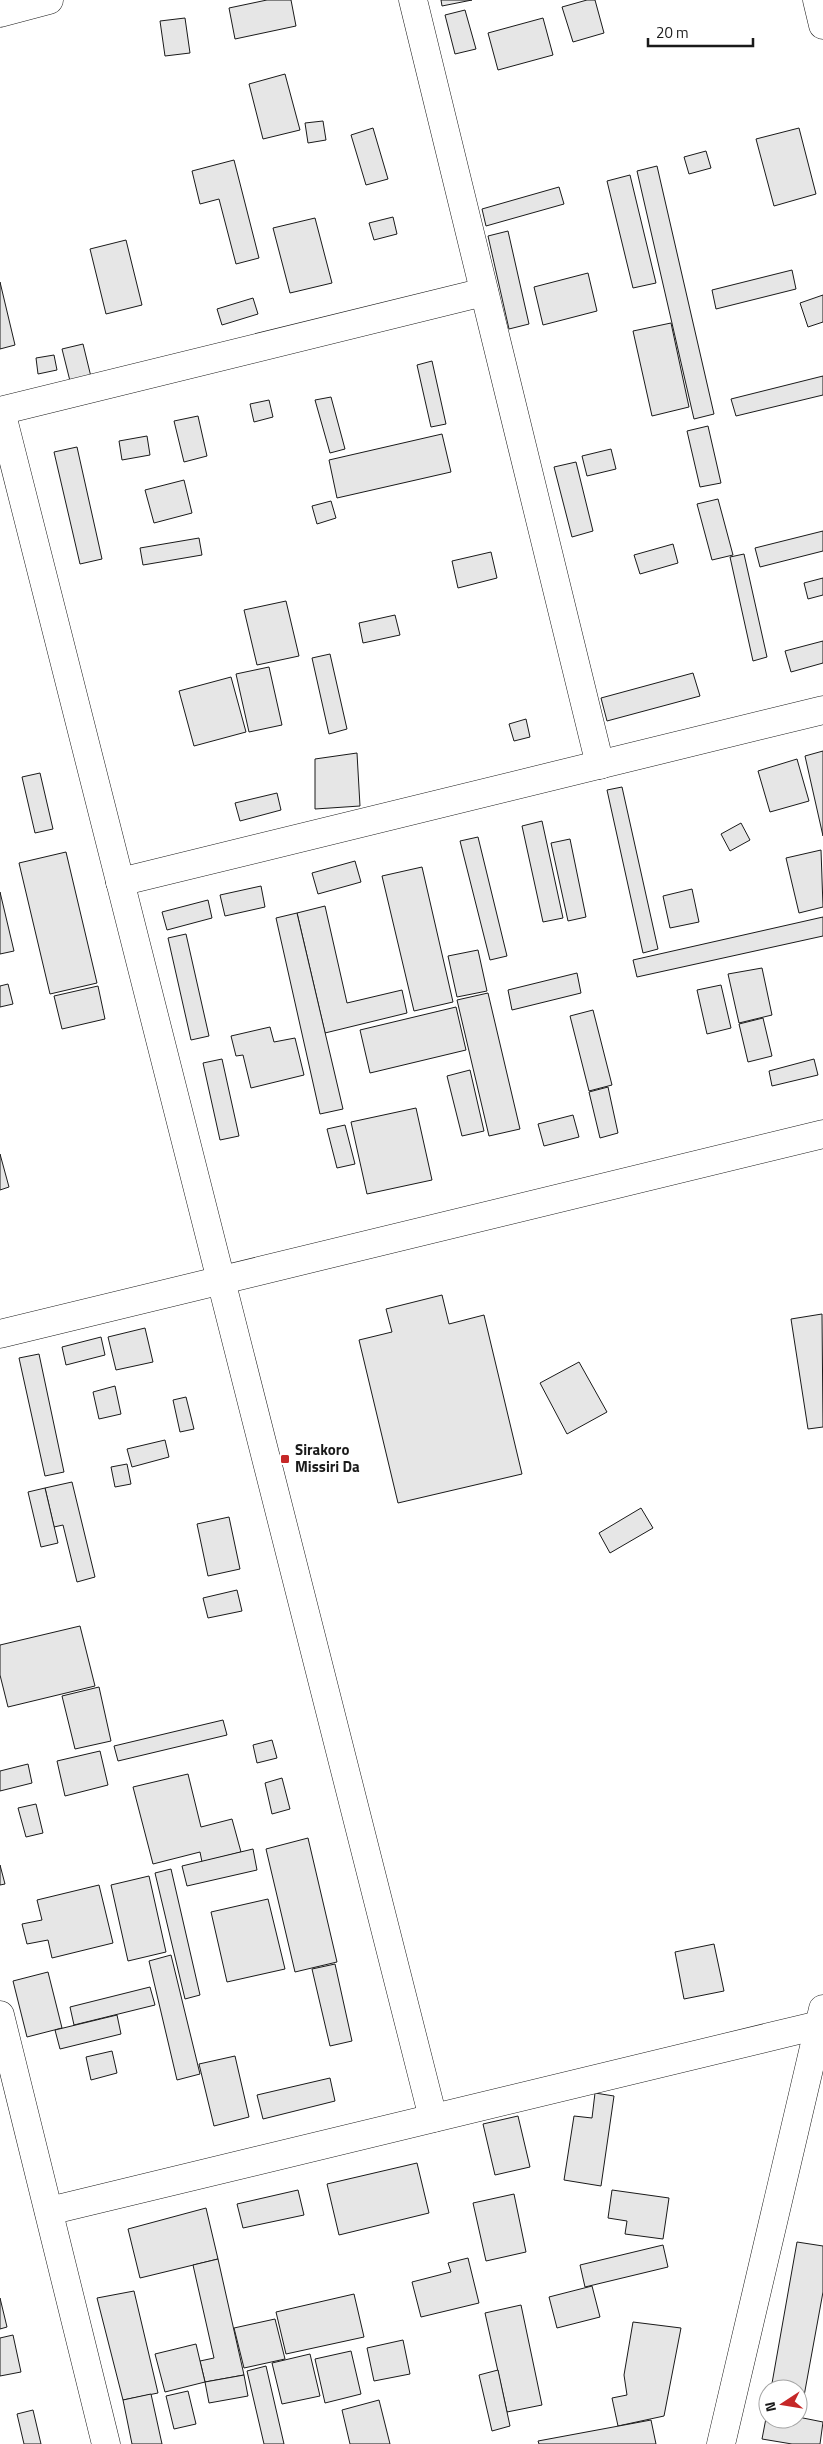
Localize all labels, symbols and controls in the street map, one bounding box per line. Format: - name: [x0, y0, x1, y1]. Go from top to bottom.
- scale bar: [648, 15, 753, 47]
- text: 20 m: [656, 21, 689, 44]
- place label: Sirakoro Missiri Da: [295, 1438, 360, 1478]
- marker: Sirakoro Missiri Da: [279, 1453, 291, 1465]
- north arrow: [758, 2379, 808, 2429]
- text: N: [759, 2400, 781, 2414]

